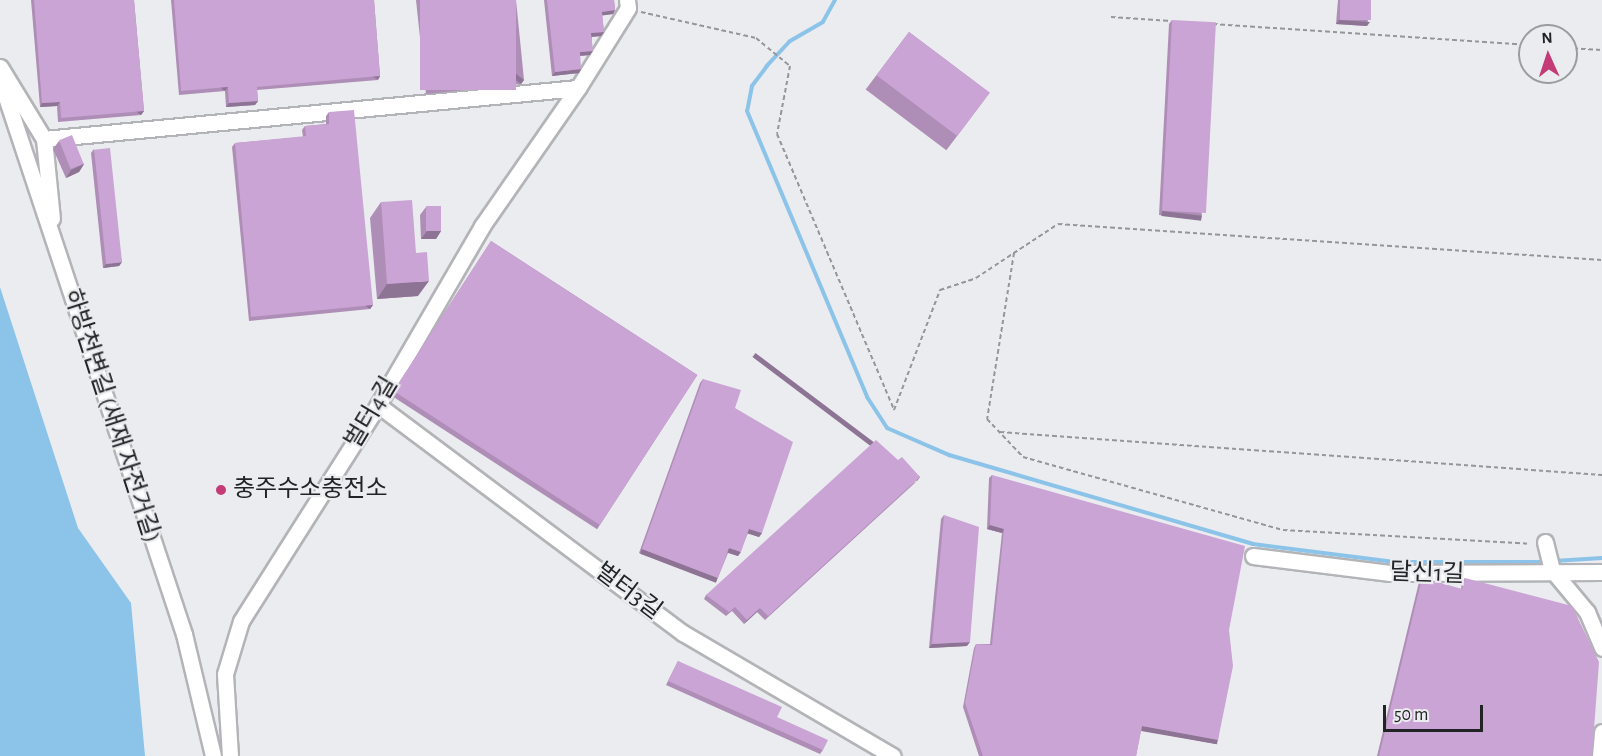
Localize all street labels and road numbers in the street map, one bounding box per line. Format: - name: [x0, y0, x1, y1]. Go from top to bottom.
- street label: 하방천변길 (새재 자전거길): [56, 286, 166, 546]
- street label: 벌터4길: [340, 372, 404, 454]
- street label: 벌터3길: [589, 558, 667, 626]
- street label: 달신1길: [1389, 558, 1465, 590]

